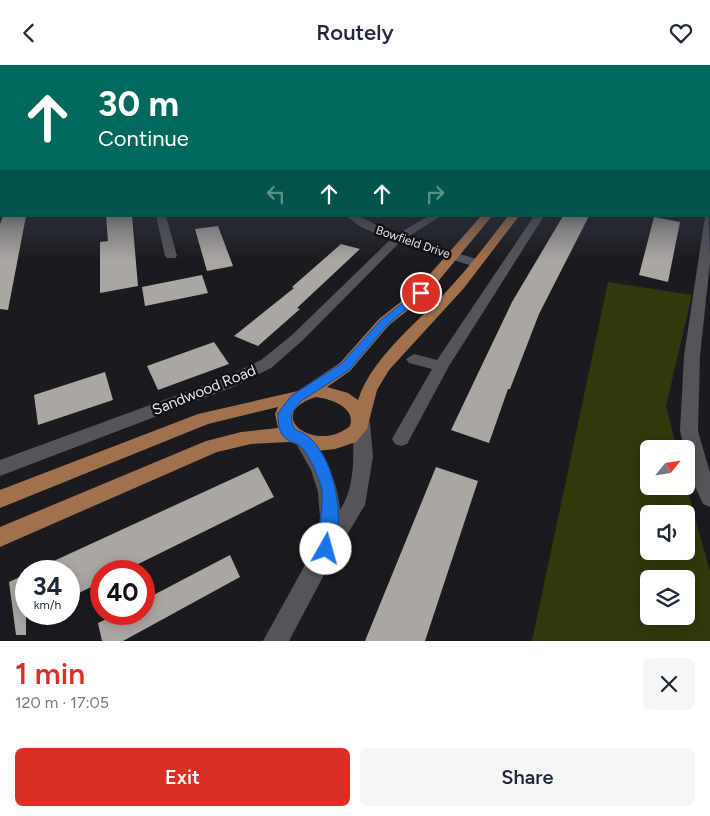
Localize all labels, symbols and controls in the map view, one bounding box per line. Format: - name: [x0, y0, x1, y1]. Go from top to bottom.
- icon: back: [15, 19, 43, 47]
- text: Routely: [316, 19, 394, 46]
- icon: heart: [667, 19, 695, 47]
- text: 30 m: [98, 83, 179, 125]
- icon: ahead: [15, 85, 80, 150]
- text: Continue: [98, 125, 189, 152]
- icon: left: [262, 180, 290, 208]
- icon: ahead: [315, 180, 343, 208]
- icon: ahead: [368, 180, 396, 208]
- icon: right: [421, 180, 449, 208]
- street label: Bowfield Drive: [374, 223, 452, 261]
- pin: [400, 272, 442, 314]
- icon: arrive: [407, 279, 435, 307]
- street label: Sandwood Road: [150, 361, 258, 419]
- north arrow: [640, 440, 695, 495]
- map controls: [640, 440, 695, 625]
- button: sound: [640, 505, 695, 560]
- position arrow: [299, 522, 351, 574]
- speed limit sign: 40: [90, 560, 155, 625]
- button: layers: [640, 570, 695, 625]
- text: 34: [33, 571, 62, 601]
- text: km/h: [34, 598, 61, 612]
- text: 1 min: [15, 655, 85, 692]
- button: close: [643, 658, 695, 710]
- text: 120 m · 17:05: [15, 693, 109, 712]
- button: Exit: [15, 748, 350, 806]
- button: Share: [360, 748, 695, 806]

